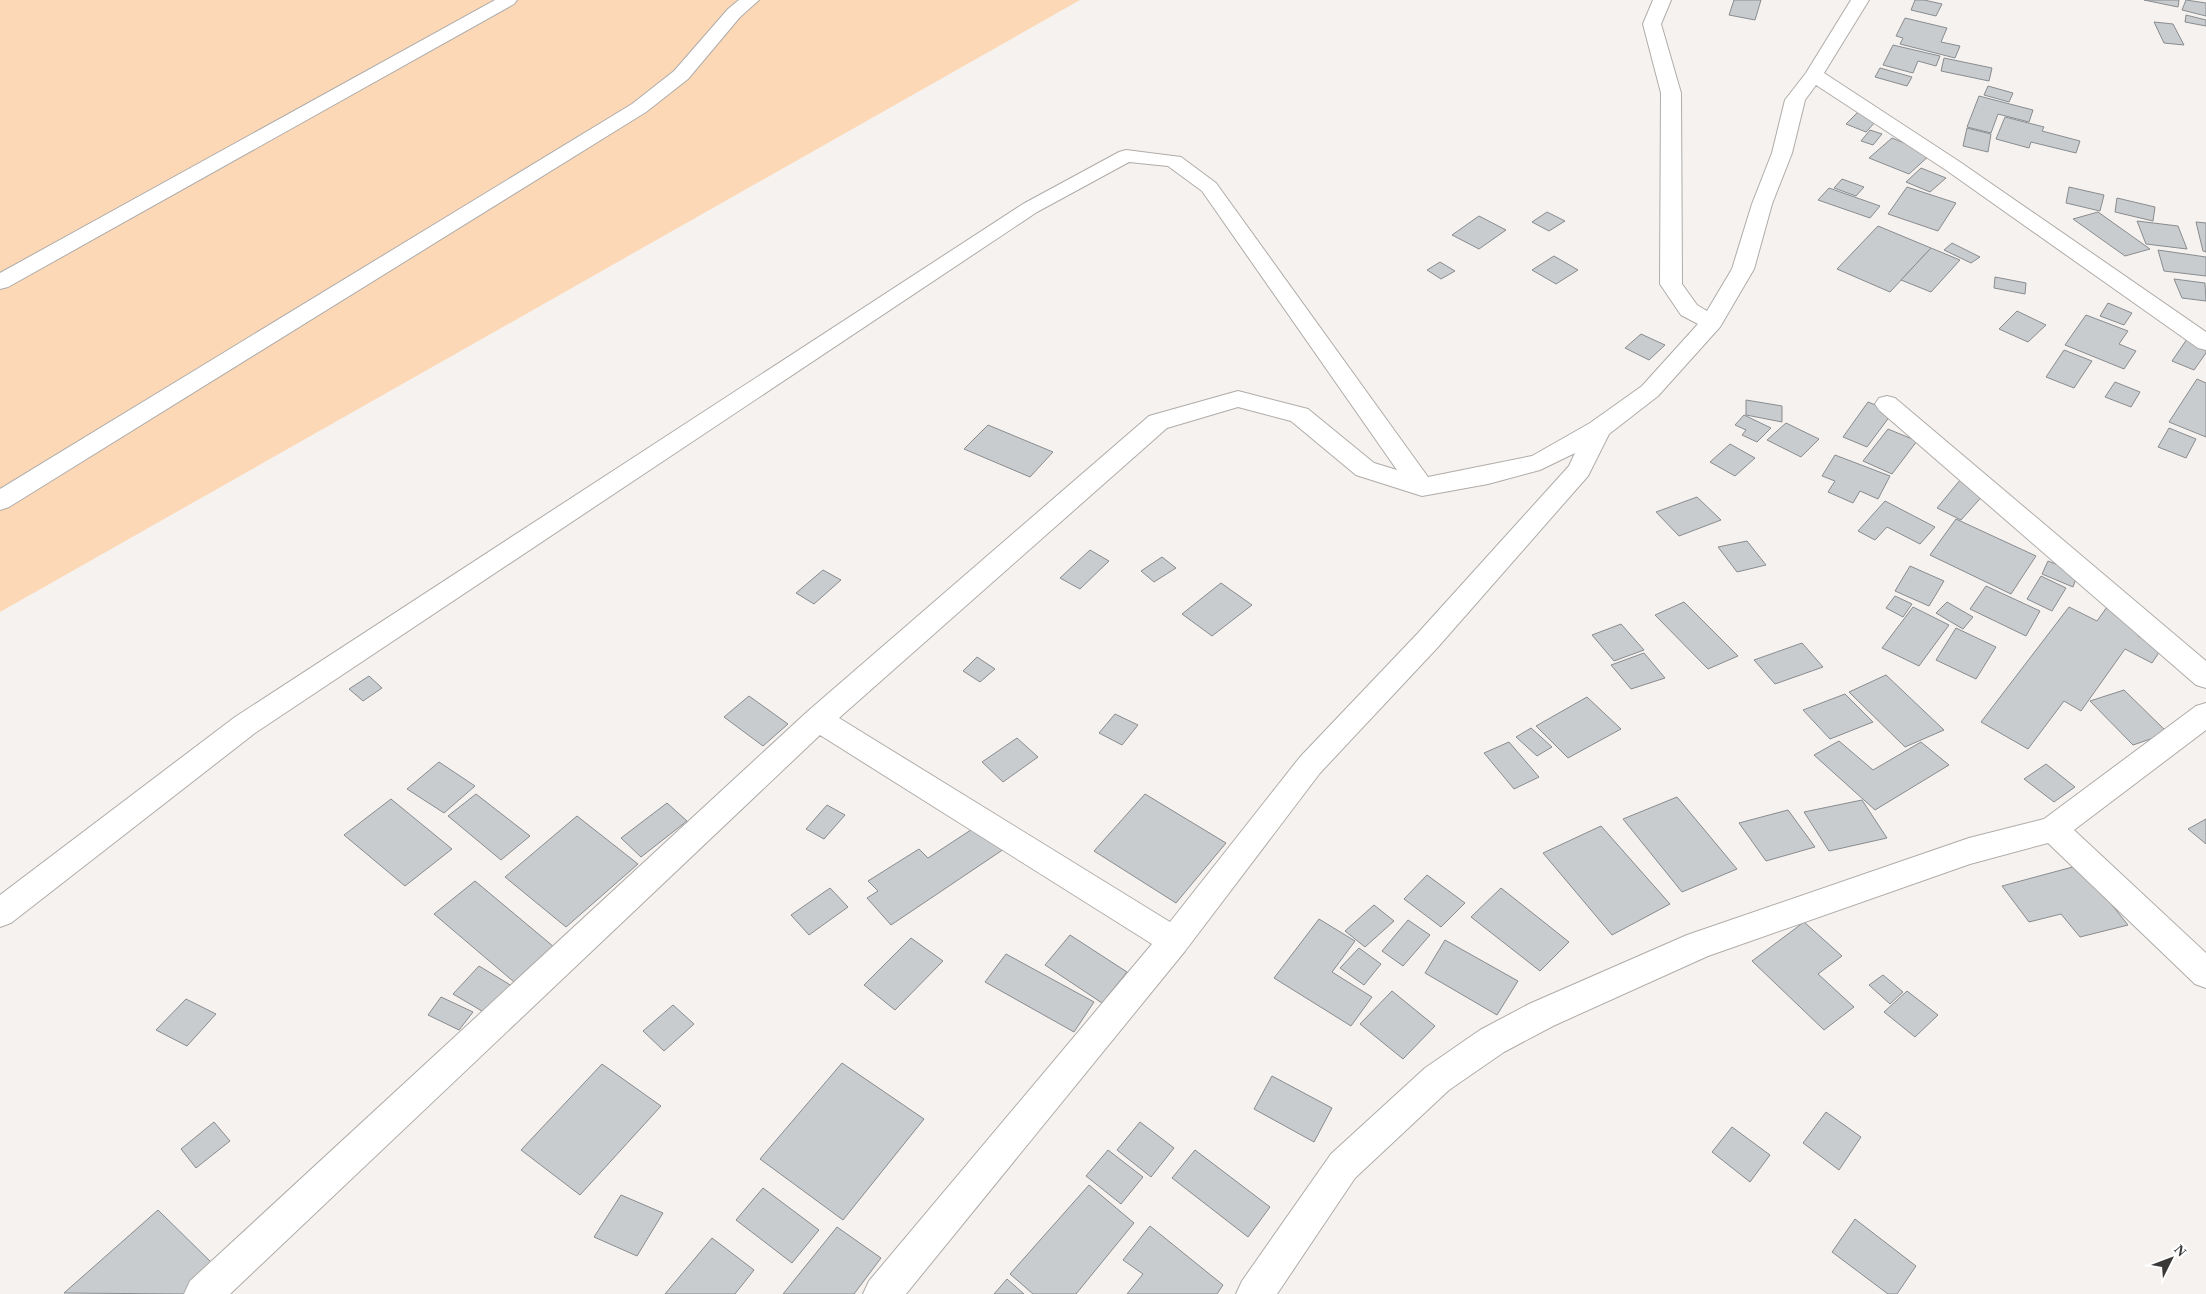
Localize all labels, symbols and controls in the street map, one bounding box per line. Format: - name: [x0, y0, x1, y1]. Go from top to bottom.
- north arrow: [2146, 1234, 2196, 1284]
- text: N: [2171, 1242, 2189, 1259]

